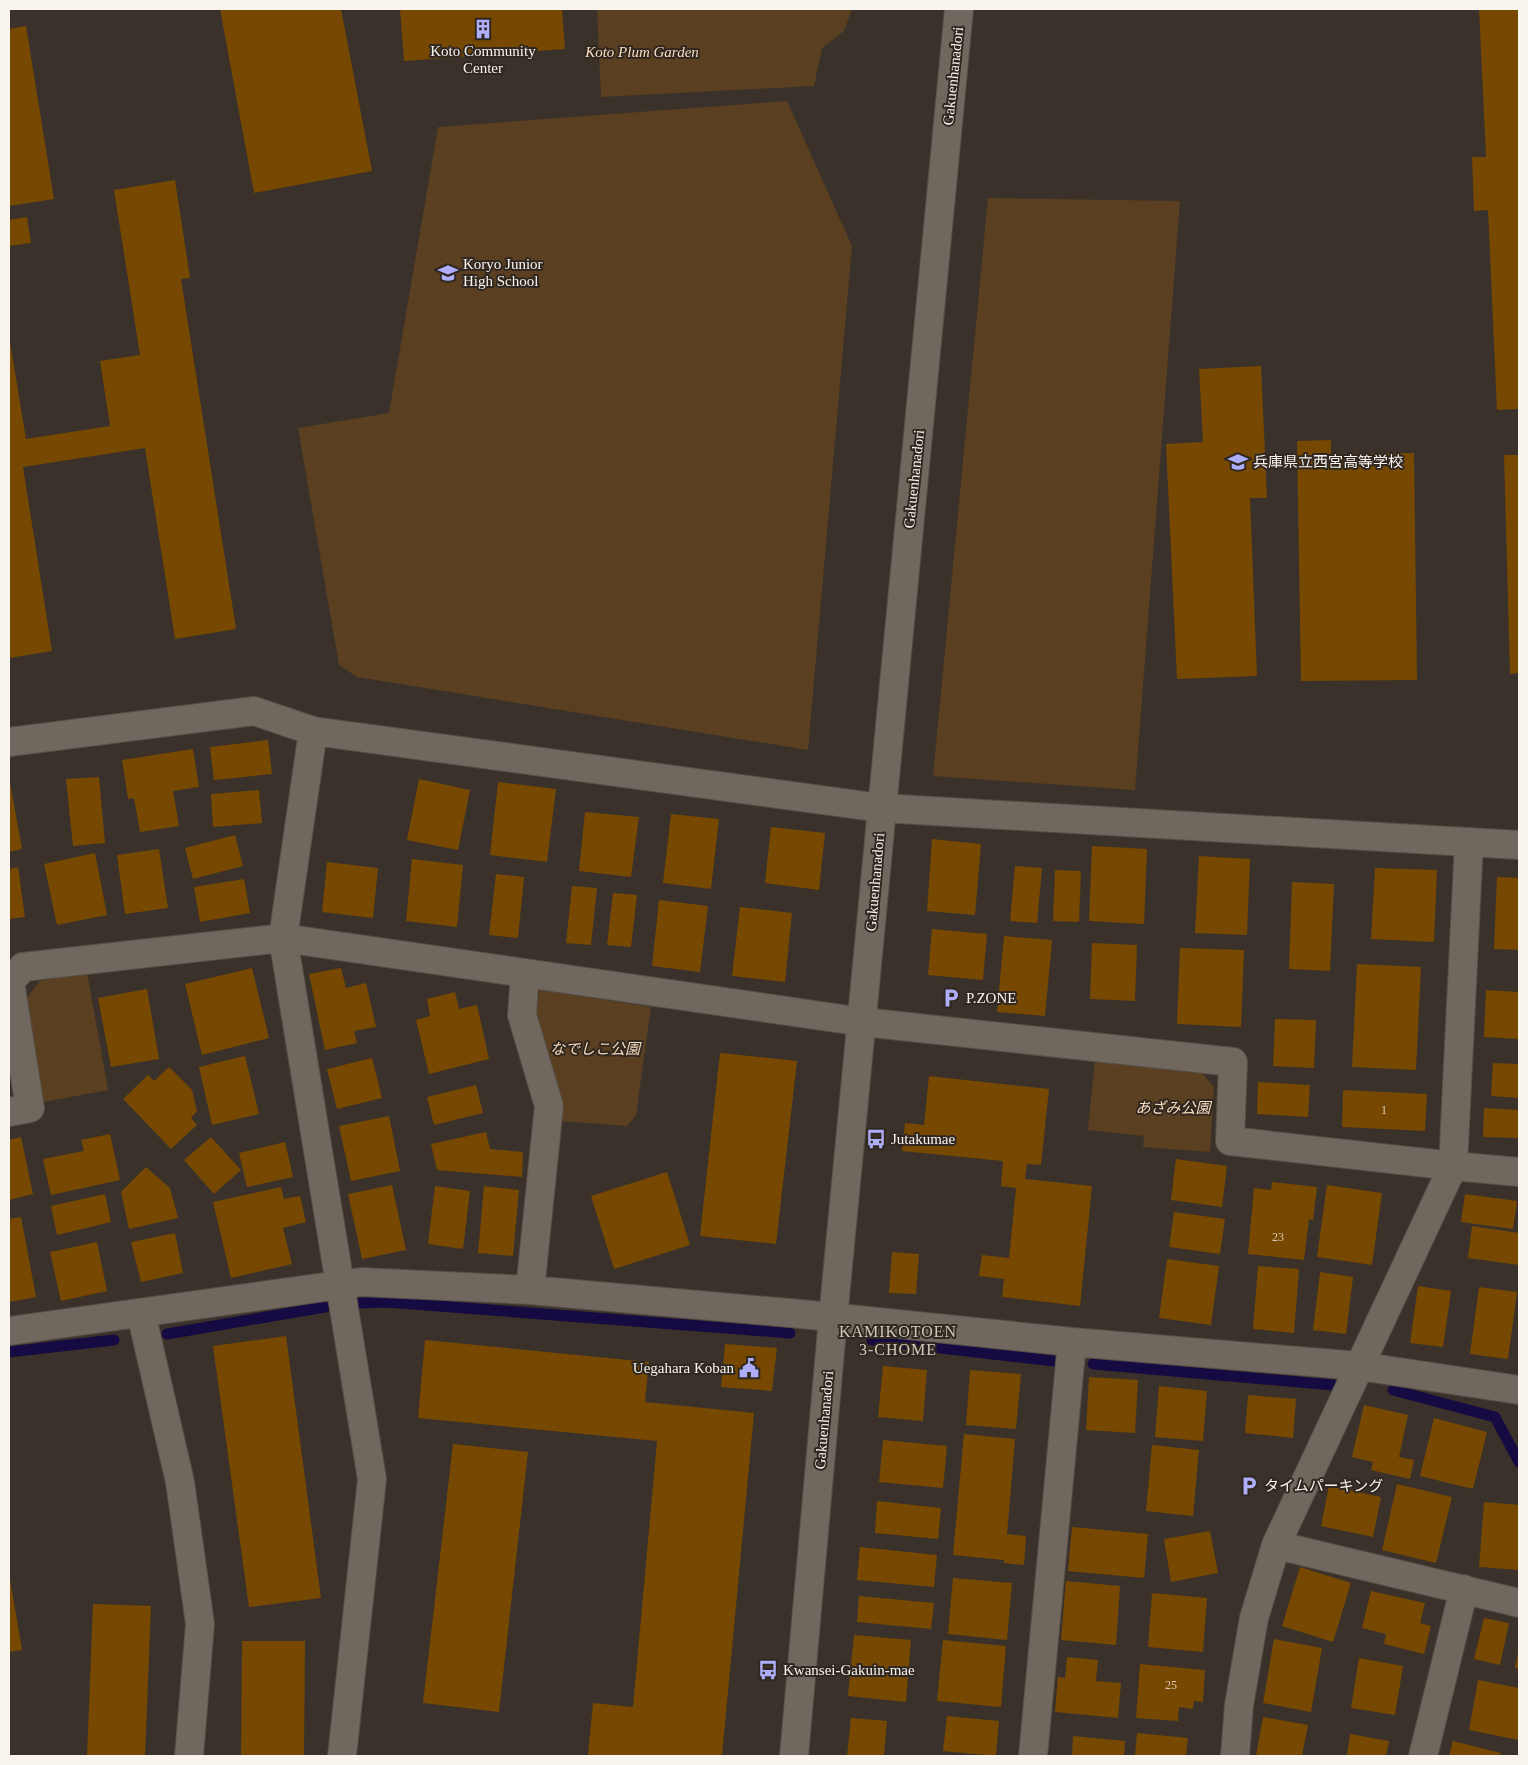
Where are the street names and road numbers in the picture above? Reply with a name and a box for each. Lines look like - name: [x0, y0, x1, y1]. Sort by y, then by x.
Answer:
- street label: Gakuenhanadori: [940, 26, 966, 126]
- street label: Gakuenhanadori: [901, 429, 927, 529]
- street label: Gakuenhanadori: [863, 832, 887, 932]
- street label: Gakuenhanadori: [812, 1370, 836, 1470]

